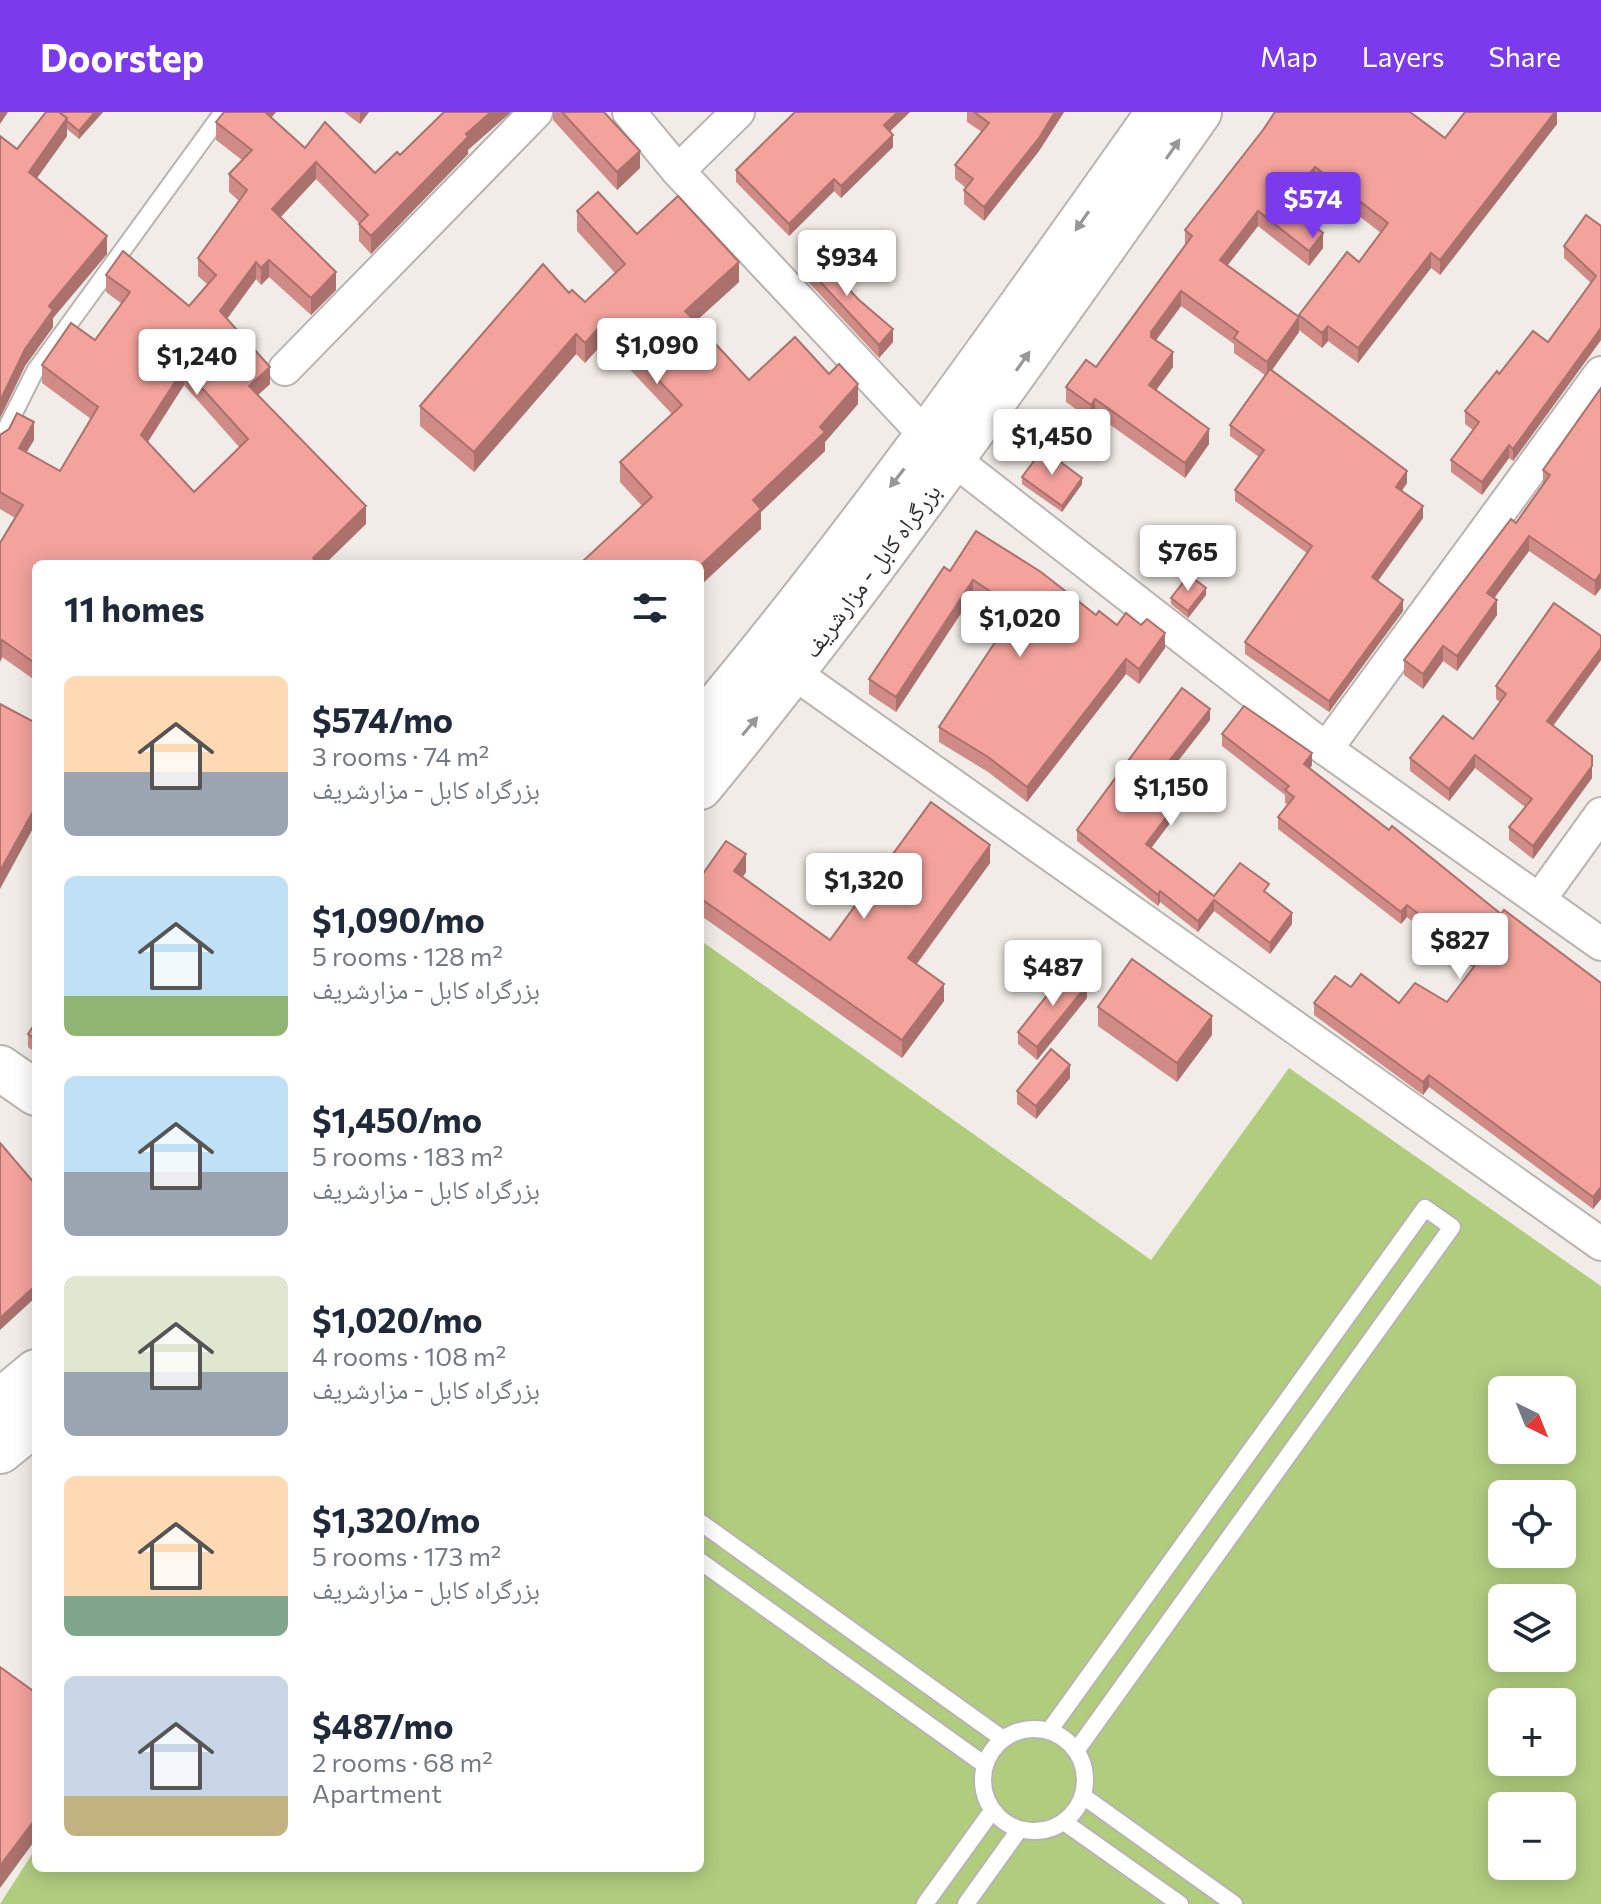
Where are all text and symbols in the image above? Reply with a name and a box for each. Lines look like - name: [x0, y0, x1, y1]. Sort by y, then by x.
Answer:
- text: Doorstep: [40, 33, 204, 80]
- text: Map: [1260, 39, 1318, 73]
- text: Layers: [1362, 39, 1444, 73]
- text: Share: [1488, 39, 1561, 73]
- one-way arrow: [1165, 139, 1180, 160]
- pin: $574: [1266, 172, 1360, 240]
- text: $574: [1284, 182, 1342, 213]
- one-way arrow: [1075, 211, 1090, 232]
- pin: $934: [800, 230, 894, 298]
- text: $934: [816, 240, 878, 271]
- pin: $1,090: [592, 318, 722, 386]
- text: $1,090: [615, 328, 699, 359]
- pin: $1,240: [132, 329, 262, 397]
- text: $1,240: [157, 339, 237, 370]
- one-way arrow: [1014, 351, 1030, 372]
- pin: $1,450: [987, 409, 1117, 477]
- text: $1,450: [1011, 419, 1093, 450]
- one-way arrow: [890, 468, 906, 488]
- street label: بزرگراه کابل - مزارشریف: [796, 477, 947, 663]
- pin: $765: [1141, 525, 1235, 593]
- text: $765: [1158, 535, 1218, 566]
- icon: filters: [628, 586, 672, 630]
- text: 11 homes: [64, 587, 205, 629]
- pin: $1,020: [955, 591, 1085, 659]
- text: $1,020: [979, 601, 1061, 632]
- text: $574/mo: [312, 698, 453, 740]
- icon: home: [128, 708, 224, 804]
- one-way arrow: [741, 717, 758, 737]
- text: 3 rooms · 74 m²: [312, 740, 489, 771]
- pin: $1,150: [1106, 760, 1236, 828]
- text: $1,150: [1133, 770, 1209, 801]
- text: بزرگراه کابل - مزارشریف: [312, 773, 540, 804]
- pin: $1,320: [799, 853, 929, 921]
- text: $1,320: [824, 863, 904, 894]
- text: $1,090/mo: [312, 898, 485, 940]
- icon: home: [128, 908, 224, 1004]
- pin: $827: [1413, 913, 1507, 981]
- text: $827: [1430, 923, 1490, 954]
- text: 5 rooms · 128 m²: [312, 940, 503, 971]
- pin: $487: [1006, 940, 1100, 1008]
- text: $487: [1022, 950, 1084, 981]
- text: بزرگراه کابل - مزارشریف: [312, 973, 540, 1004]
- text: $1,450/mo: [312, 1098, 482, 1140]
- icon: home: [128, 1108, 224, 1204]
- text: 5 rooms · 183 m²: [312, 1140, 503, 1171]
- text: بزرگراه کابل - مزارشریف: [312, 1173, 540, 1204]
- text: $1,020/mo: [312, 1298, 483, 1340]
- icon: home: [128, 1308, 224, 1404]
- text: 4 rooms · 108 m²: [312, 1340, 506, 1371]
- text: بزرگراه کابل - مزارشریف: [312, 1373, 540, 1404]
- north arrow: [1488, 1376, 1576, 1464]
- map controls: [1488, 1376, 1576, 1880]
- button: locate: [1488, 1480, 1576, 1568]
- text: $1,320/mo: [312, 1498, 480, 1540]
- icon: home: [128, 1508, 224, 1604]
- text: 5 rooms · 173 m²: [312, 1540, 501, 1571]
- text: بزرگراه کابل - مزارشریف: [312, 1573, 540, 1604]
- button: layers: [1488, 1584, 1576, 1672]
- button: +: [1488, 1688, 1576, 1776]
- text: $487/mo: [312, 1704, 453, 1746]
- icon: home: [128, 1708, 224, 1804]
- text: 2 rooms · 68 m²: [312, 1746, 493, 1777]
- text: Apartment: [312, 1777, 442, 1808]
- button: −: [1488, 1792, 1576, 1880]

